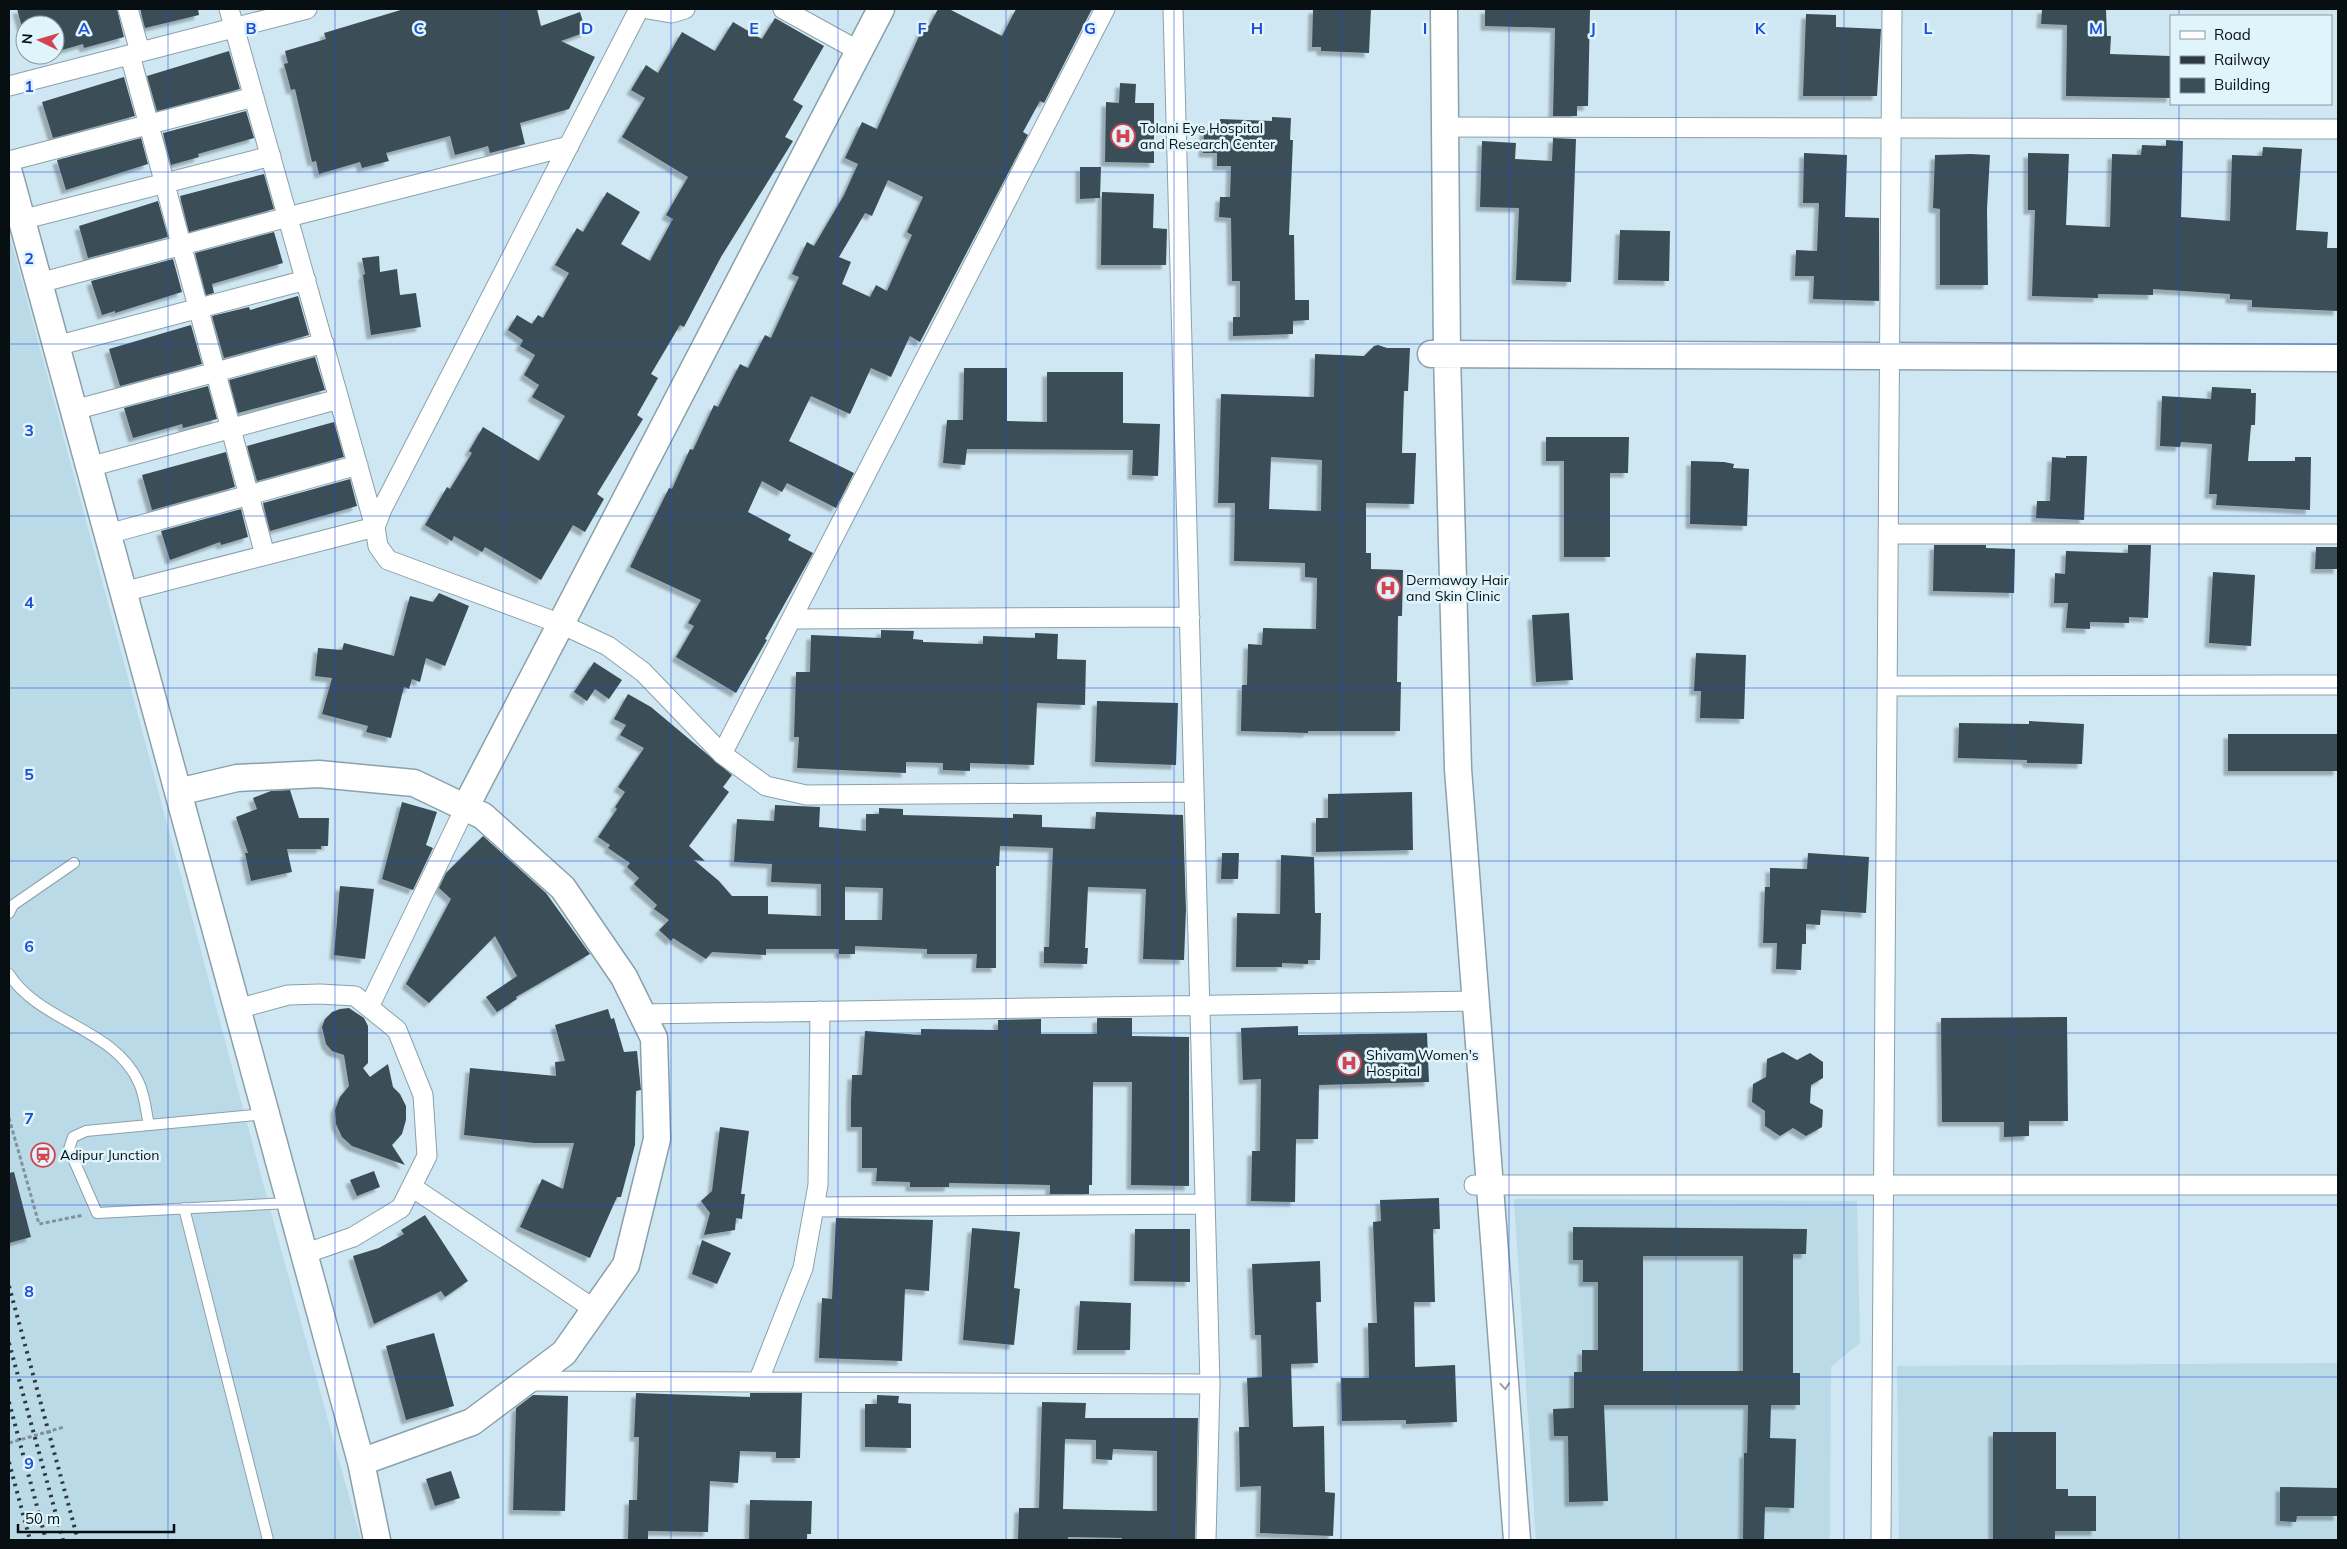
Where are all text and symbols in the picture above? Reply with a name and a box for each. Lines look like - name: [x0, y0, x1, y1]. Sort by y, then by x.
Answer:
- north arrow: [15, 15, 65, 65]
- legend: [2170, 15, 2332, 105]
- text: A: [78, 18, 90, 38]
- text: B: [245, 18, 257, 38]
- text: C: [414, 18, 425, 38]
- text: D: [581, 18, 593, 38]
- text: E: [749, 18, 759, 38]
- text: F: [917, 18, 927, 38]
- text: G: [1084, 18, 1096, 38]
- text: H: [1251, 18, 1263, 38]
- text: I: [1423, 18, 1427, 38]
- text: J: [1590, 18, 1596, 38]
- text: K: [1755, 18, 1767, 38]
- text: L: [1924, 18, 1933, 38]
- text: M: [2089, 18, 2103, 38]
- text: Road: [2214, 25, 2251, 44]
- text: N: [18, 33, 36, 45]
- text: Railway: [2214, 50, 2270, 69]
- text: Building: [2214, 75, 2270, 94]
- text: 1: [24, 76, 34, 96]
- place label: Tolani Eye Hospital and Research Center: [1140, 119, 1276, 153]
- hospital icon: Tolani Eye Hospital and Research Center: [1110, 123, 1136, 149]
- text: 2: [24, 248, 34, 268]
- text: 3: [24, 420, 34, 440]
- place label: Dermaway Hair and Skin Clinic: [1406, 571, 1510, 605]
- hospital icon: Dermaway Hair and Skin Clinic: [1375, 575, 1401, 601]
- text: 4: [24, 592, 34, 612]
- text: 5: [24, 764, 34, 784]
- text: 6: [24, 936, 34, 956]
- place label: Shivam Women's Hospital: [1366, 1046, 1479, 1080]
- hospital icon: Shivam Women's Hospital: [1336, 1050, 1362, 1076]
- text: 7: [24, 1108, 34, 1128]
- station icon: Adipur Junction: [30, 1142, 56, 1168]
- place label: Adipur Junction: [60, 1146, 159, 1164]
- text: 8: [24, 1281, 34, 1301]
- one-way arrow: [1499, 1382, 1510, 1390]
- text: 9: [24, 1453, 34, 1473]
- scale bar: [18, 1502, 174, 1534]
- text: 50 m: [25, 1509, 60, 1528]

